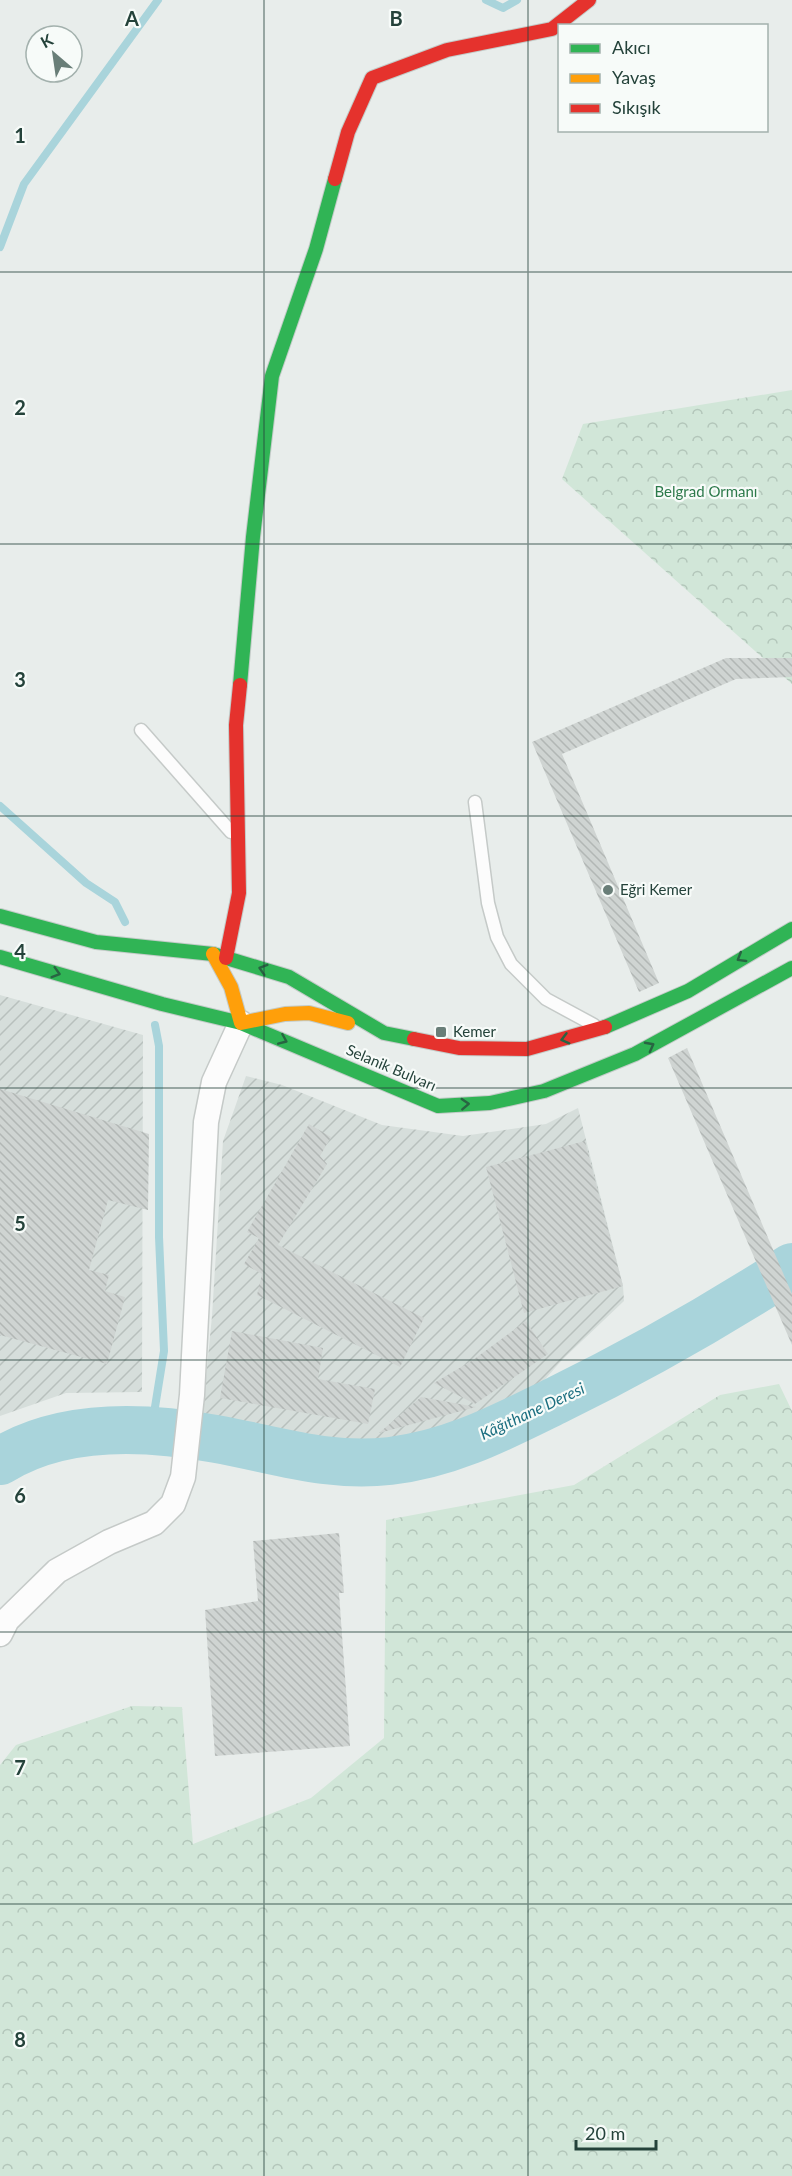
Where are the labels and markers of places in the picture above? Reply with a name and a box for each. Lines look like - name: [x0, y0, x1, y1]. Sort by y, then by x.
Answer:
- place label: Eğri Kemer: [620, 880, 693, 898]
- marker: Eğri Kemer: [601, 883, 615, 897]
- place label: Kemer: [453, 1022, 497, 1040]
- marker: Kemer: [434, 1025, 448, 1039]

